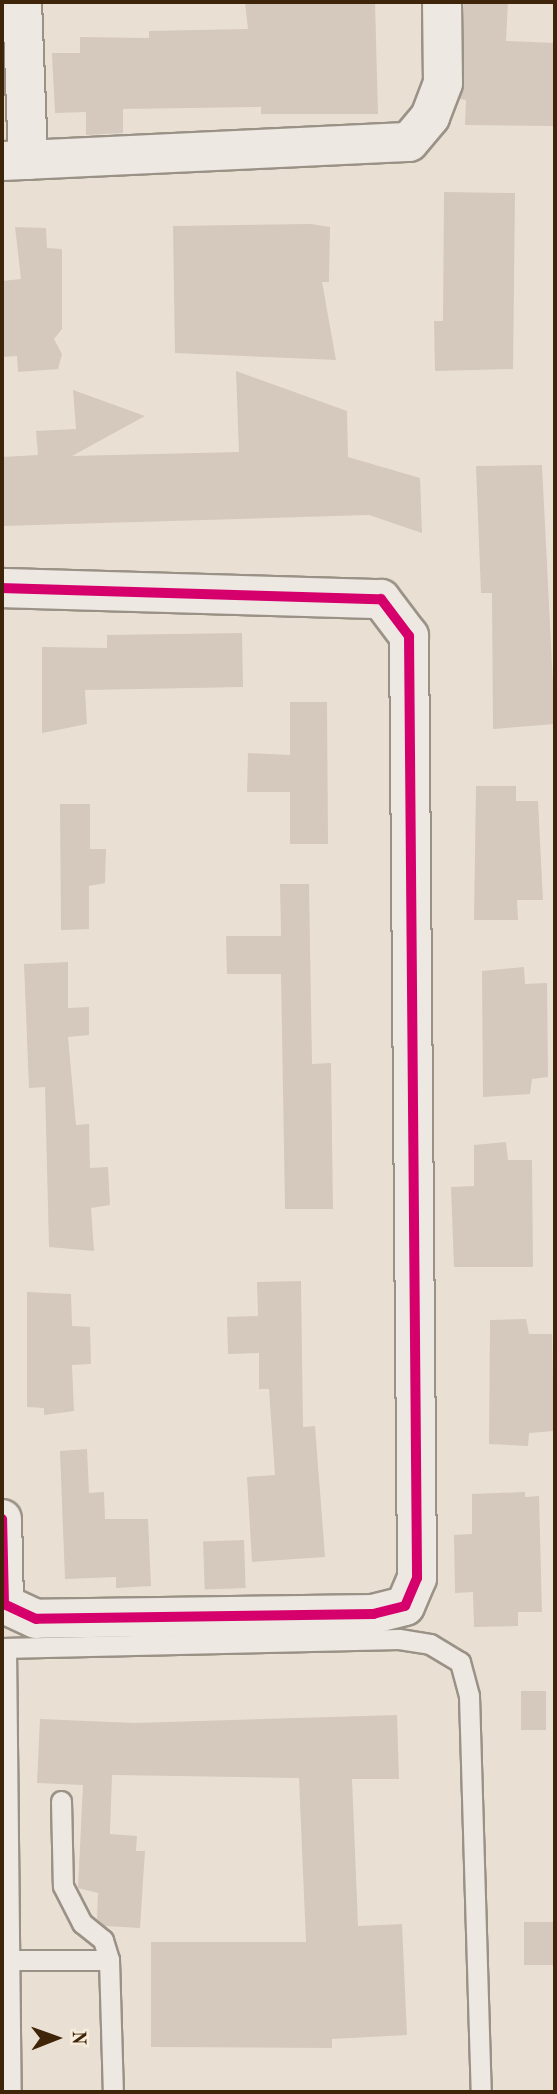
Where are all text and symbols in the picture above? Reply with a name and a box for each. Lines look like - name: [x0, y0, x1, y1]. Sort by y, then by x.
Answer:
- north arrow: [21, 2003, 91, 2073]
- text: N: [68, 2030, 87, 2045]

